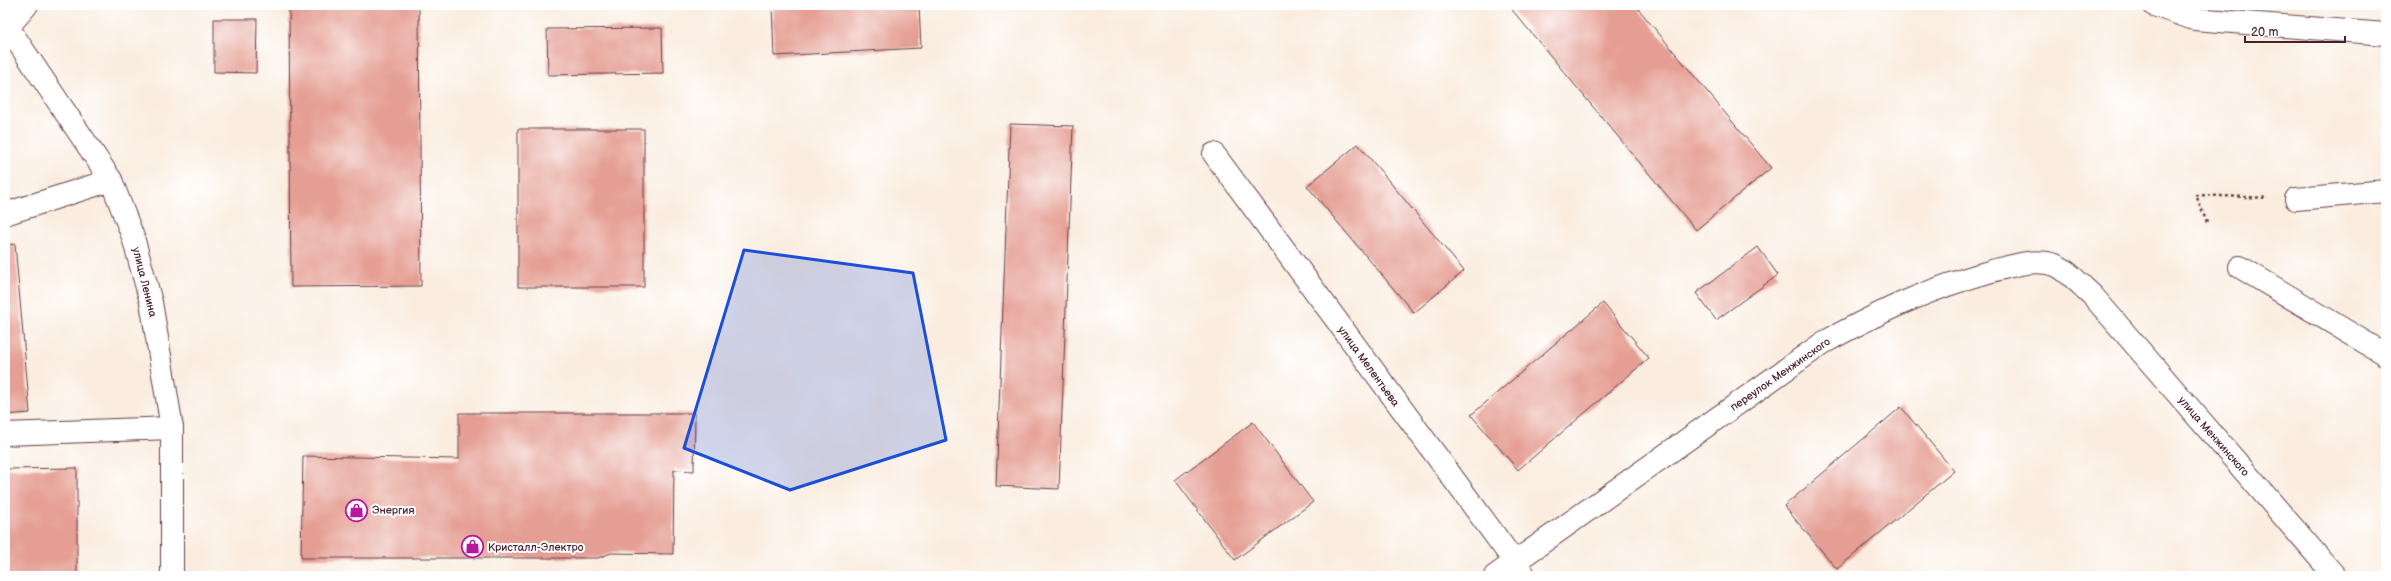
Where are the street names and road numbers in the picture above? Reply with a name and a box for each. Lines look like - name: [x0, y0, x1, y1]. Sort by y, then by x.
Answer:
- street label: улица Ленина: [130, 246, 160, 319]
- street label: улица Мелентьева: [1335, 324, 1402, 409]
- street label: переулок Менжинского: [1728, 335, 1833, 414]
- street label: улица Менжинского: [2175, 394, 2252, 479]

